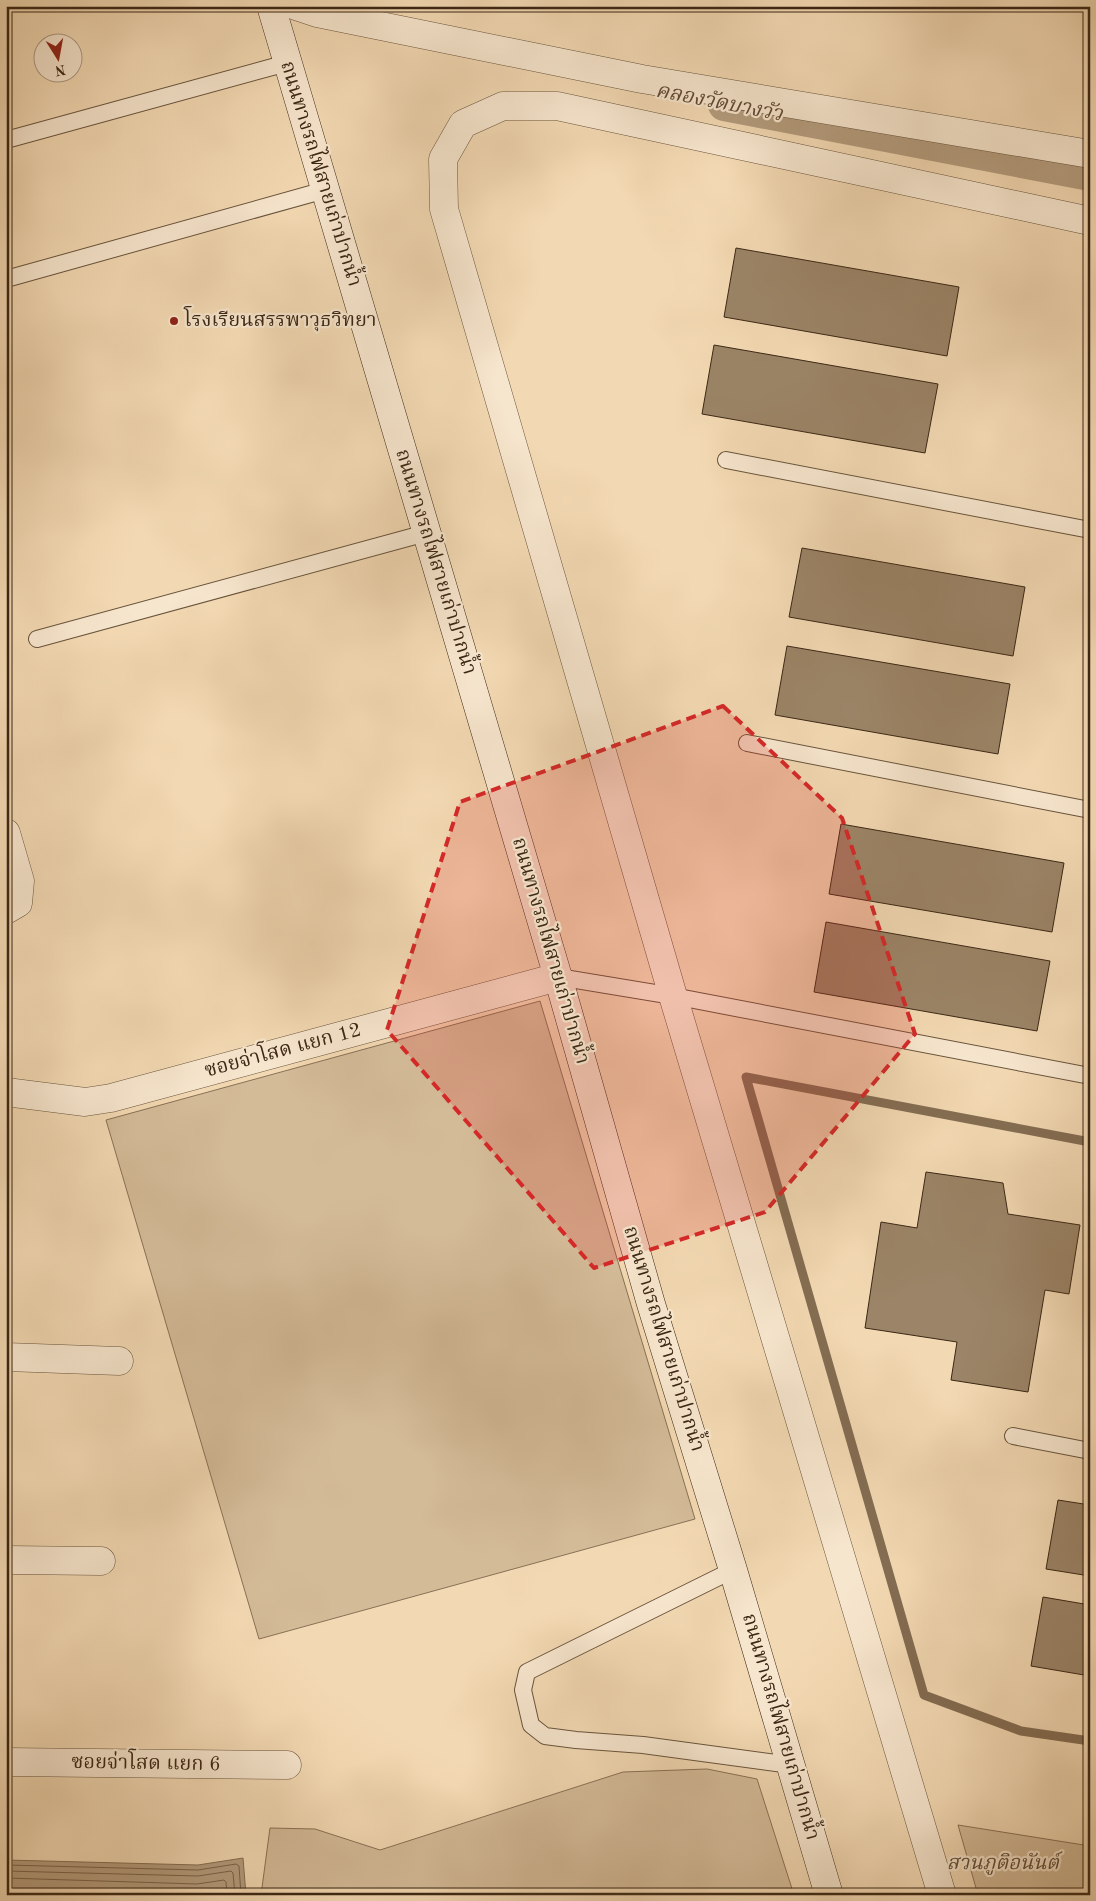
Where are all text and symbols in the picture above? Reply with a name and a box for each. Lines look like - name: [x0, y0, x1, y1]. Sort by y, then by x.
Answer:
- north arrow: [32, 32, 82, 82]
- street label: ถนนทางรถไฟสายเก่าปากน้ำ: [276, 57, 371, 289]
- text: N: [53, 62, 67, 78]
- water label: คลองวัดบางวัว: [654, 78, 786, 126]
- place label: โรงเรียนสรรพาวุธวิทยา: [183, 305, 377, 332]
- marker: โรงเรียนสรรพาวุธวิทยา: [168, 315, 180, 327]
- street label: ถนนทางรถไฟสายเก่าปากน้ำ: [391, 445, 486, 677]
- street label: ถนนทางรถไฟสายเก่าปากน้ำ: [508, 833, 599, 1067]
- street label: ซอยจ่าโสด แยก 12: [201, 1015, 363, 1082]
- street label: ถนนทางรถไฟสายเก่าปากน้ำ: [619, 1222, 714, 1454]
- street label: ถนนทางรถไฟสายเก่าปากน้ำ: [738, 1609, 829, 1843]
- street label: ซอยจ่าโสด แยก 6: [71, 1747, 221, 1775]
- park label: สวนภูติอนันต์: [947, 1851, 1063, 1875]

